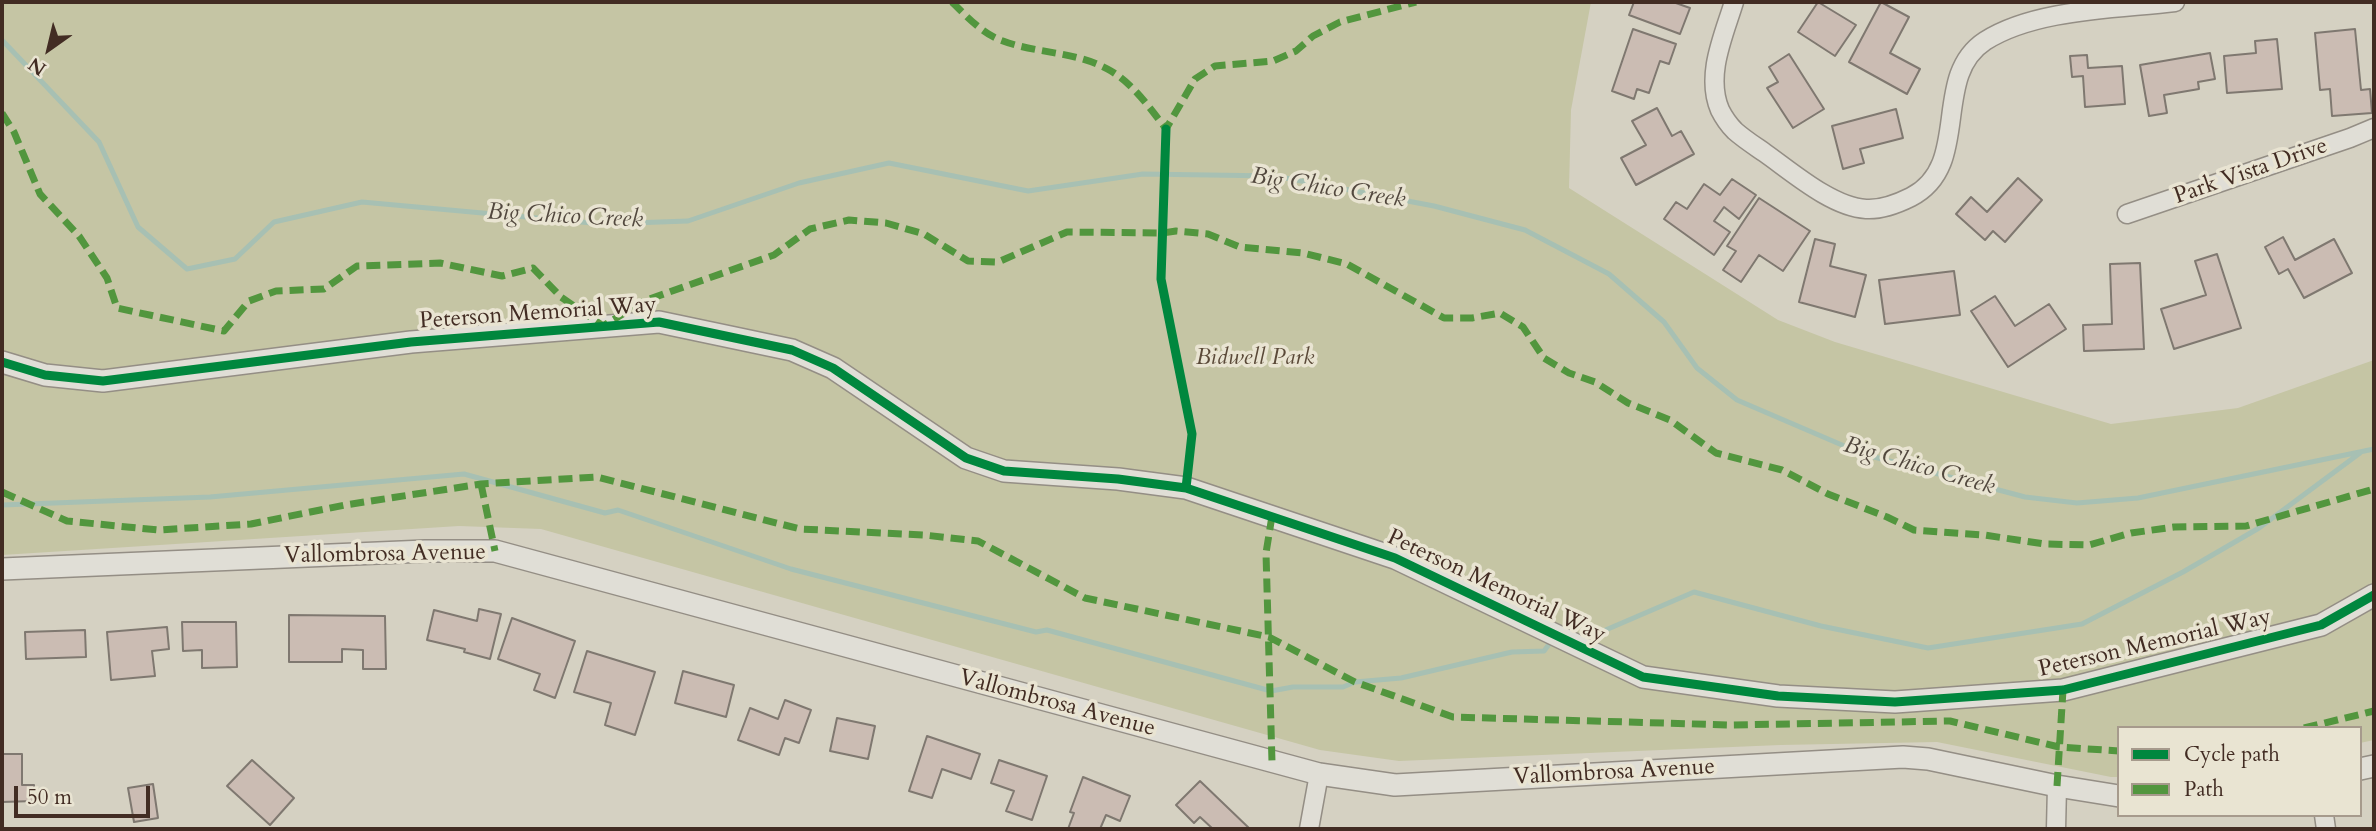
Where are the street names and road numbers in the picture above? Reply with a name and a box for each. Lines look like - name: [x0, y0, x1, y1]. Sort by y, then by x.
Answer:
- street label: Park Vista Drive: [2171, 133, 2331, 211]
- street label: Peterson Memorial Way: [418, 292, 658, 336]
- street label: Peterson Memorial Way: [1382, 524, 1610, 650]
- street label: Vallombrosa Avenue: [284, 539, 486, 571]
- street label: Peterson Memorial Way: [2036, 604, 2274, 684]
- street label: Vallombrosa Avenue: [956, 665, 1158, 743]
- street label: Vallombrosa Avenue: [1512, 754, 1716, 792]

